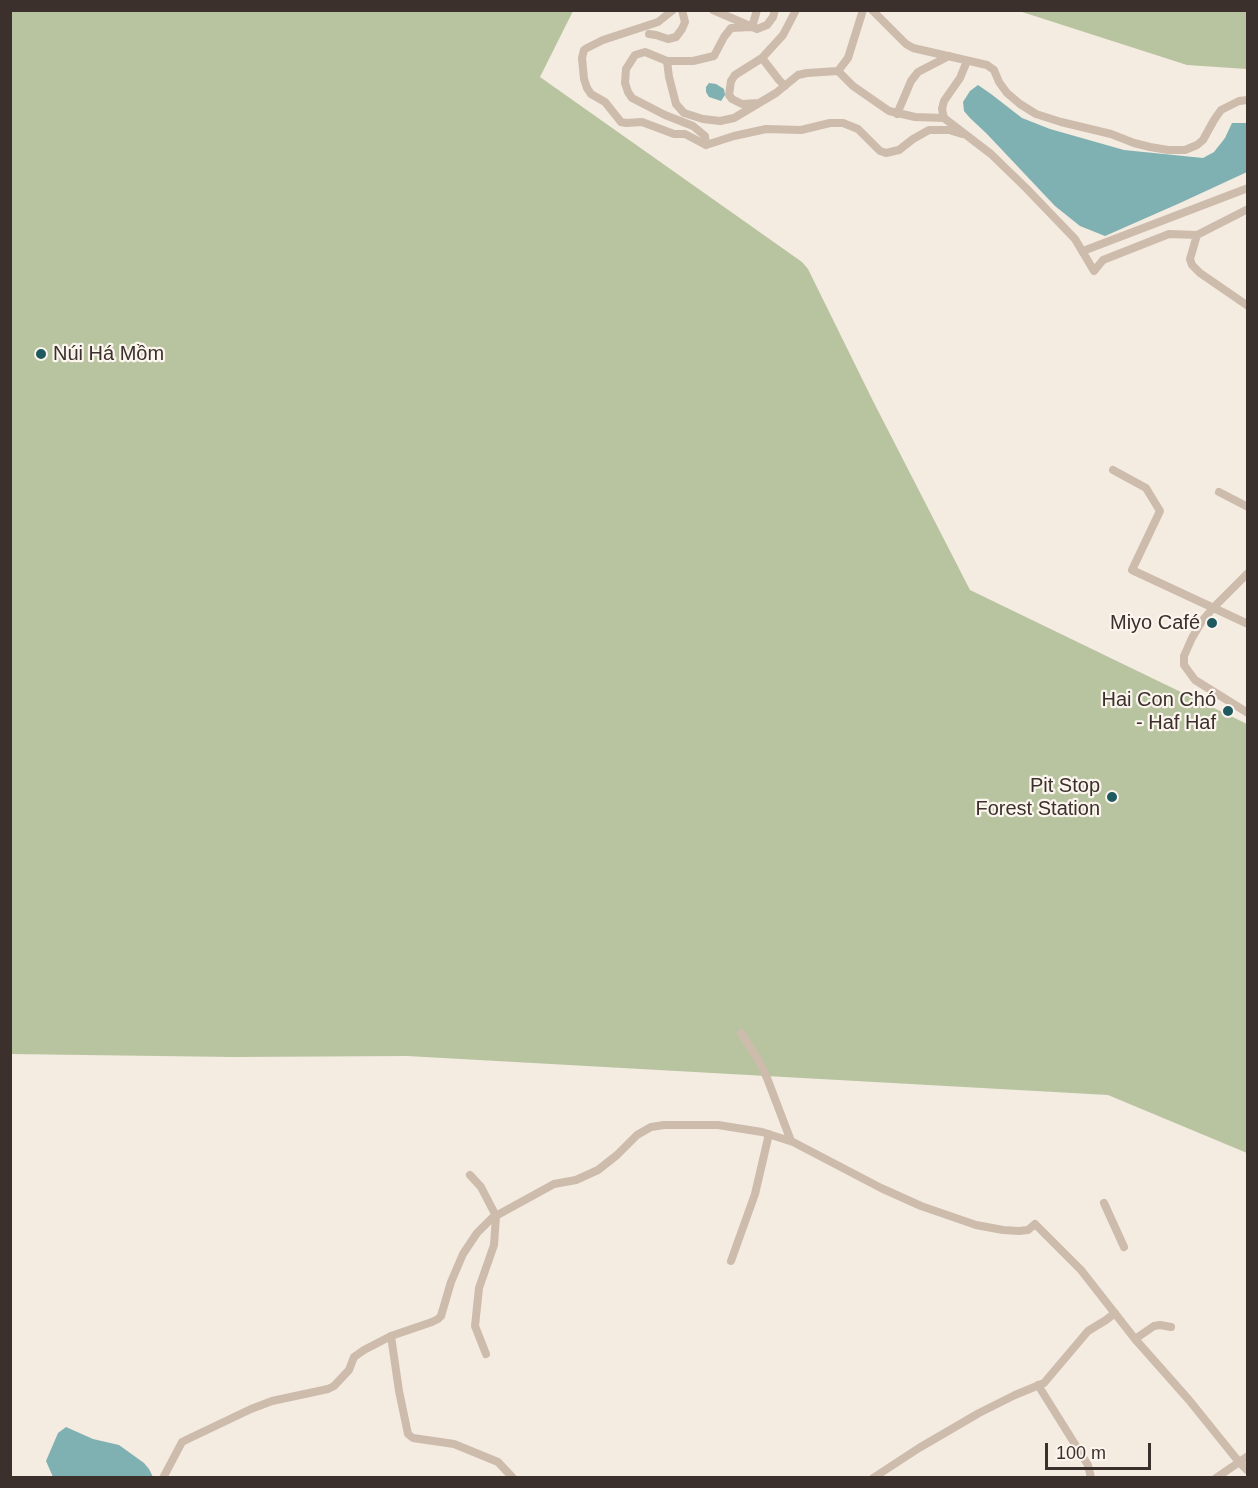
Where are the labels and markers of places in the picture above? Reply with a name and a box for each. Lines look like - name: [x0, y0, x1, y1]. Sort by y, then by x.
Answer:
- place label: Núi Há Mồm: [53, 342, 164, 366]
- marker: Núi Há Mồm: [34, 347, 48, 361]
- place label: Miyo Café: [1110, 611, 1200, 635]
- marker: Miyo Café: [1205, 616, 1219, 630]
- place label: Hai Con Chó - Haf Haf: [1101, 688, 1216, 735]
- marker: Hai Con Chó - Haf Haf: [1221, 704, 1235, 718]
- place label: Pit Stop Forest Station: [975, 774, 1100, 821]
- marker: Pit Stop Forest Station: [1105, 790, 1119, 804]

